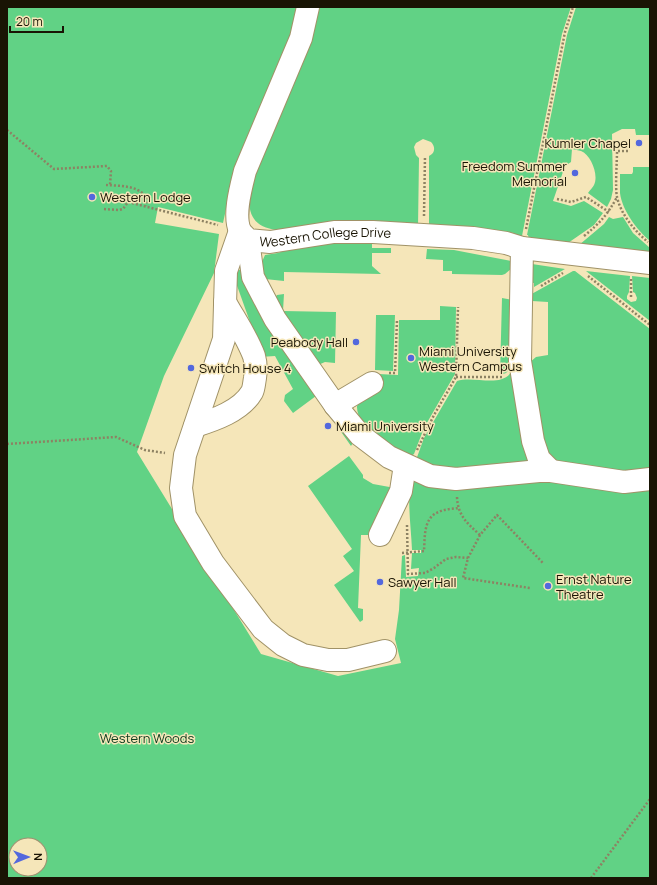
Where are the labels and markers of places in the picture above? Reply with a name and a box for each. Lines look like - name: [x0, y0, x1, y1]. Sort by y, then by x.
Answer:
- place label: Kumler Chapel: [544, 134, 631, 152]
- marker: Kumler Chapel: [634, 138, 644, 148]
- place label: Freedom Summer Memorial: [462, 157, 567, 190]
- marker: Freedom Summer Memorial: [570, 168, 580, 178]
- place label: Western Lodge: [100, 188, 191, 206]
- marker: Western Lodge: [87, 192, 97, 202]
- place label: Peabody Hall: [271, 333, 348, 351]
- marker: Peabody Hall: [351, 337, 361, 347]
- place label: Miami University Western Campus: [419, 342, 522, 375]
- marker: Miami University Western Campus: [406, 353, 416, 363]
- place label: Switch House 4: [199, 359, 292, 377]
- marker: Switch House 4: [186, 363, 196, 373]
- place label: Miami University: [336, 417, 434, 435]
- marker: Miami University: [323, 421, 333, 431]
- place label: Ernst Nature Theatre: [556, 570, 632, 603]
- place label: Sawyer Hall: [388, 573, 457, 591]
- marker: Sawyer Hall: [375, 577, 385, 587]
- marker: Ernst Nature Theatre: [543, 581, 553, 591]

